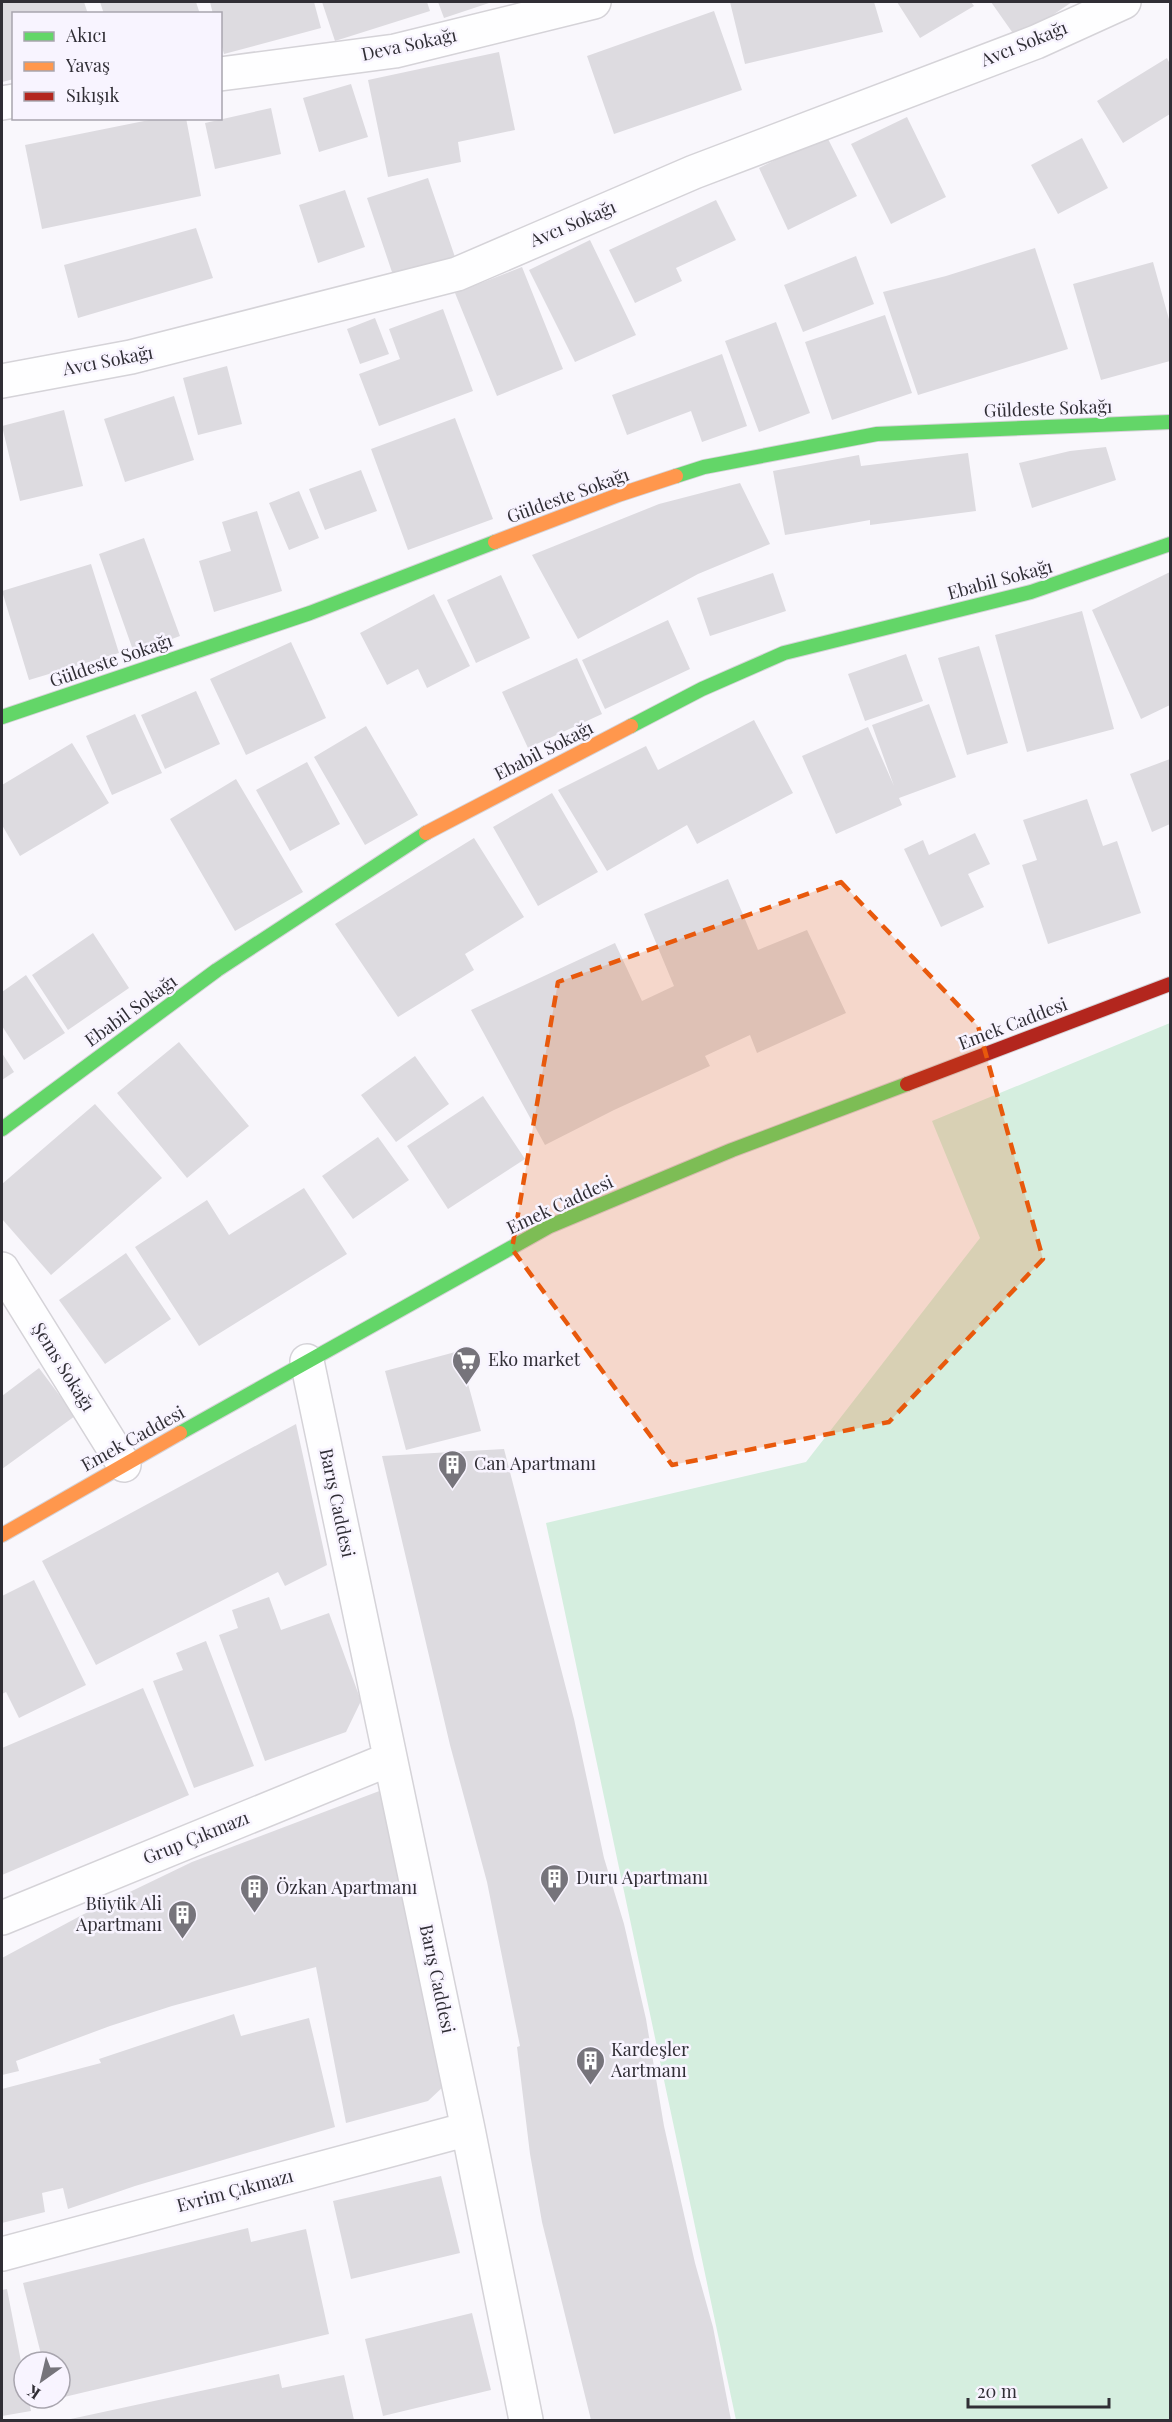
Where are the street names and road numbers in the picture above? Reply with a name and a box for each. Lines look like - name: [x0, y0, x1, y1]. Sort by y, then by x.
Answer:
- street label: Avcı Sokağı: [976, 15, 1070, 72]
- street label: Deva Sokağı: [359, 22, 459, 66]
- street label: Avcı Sokağı: [525, 194, 619, 252]
- street label: Avcı Sokağı: [60, 340, 155, 381]
- street label: Güldeste Sokağı: [983, 394, 1113, 422]
- street label: Güldeste Sokağı: [503, 462, 632, 528]
- street label: Ebabil Sokağı: [944, 553, 1055, 605]
- street label: Güldeste Sokağı: [46, 628, 175, 692]
- street label: Ebabil Sokağı: [490, 715, 597, 785]
- street label: Ebabil Sokağı: [80, 969, 181, 1052]
- street label: Emek Caddesi: [955, 991, 1071, 1055]
- street label: Emek Caddesi: [502, 1169, 617, 1239]
- street label: Şems Sokağı: [27, 1318, 101, 1415]
- street label: Emek Caddesi: [76, 1400, 189, 1476]
- street label: Barış Caddesi: [315, 1446, 361, 1559]
- street label: Grup Çıkmazı: [139, 1805, 252, 1869]
- street label: Barış Caddesi: [415, 1922, 461, 2035]
- street label: Evrim Çıkmazı: [174, 2163, 296, 2217]

